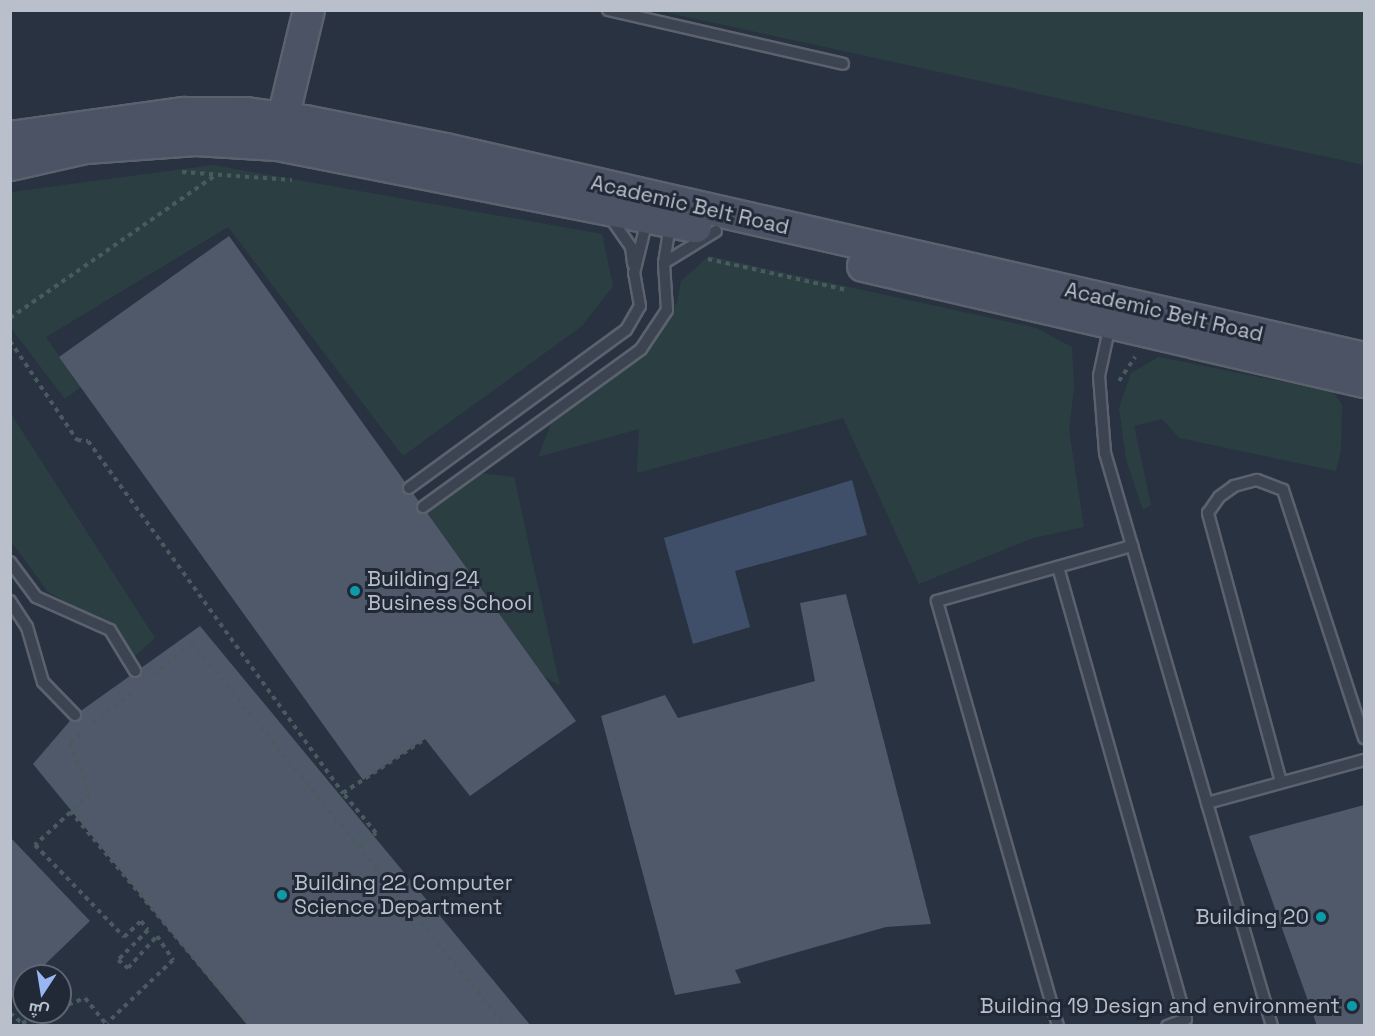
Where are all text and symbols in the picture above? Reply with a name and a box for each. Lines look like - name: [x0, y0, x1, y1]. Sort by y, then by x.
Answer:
- street label: Academic Belt Road: [588, 170, 792, 240]
- street label: Academic Belt Road: [1062, 277, 1266, 347]
- place label: Building 24 Business School: [367, 566, 532, 616]
- marker: Building 24 Business School: [348, 584, 362, 598]
- place label: Building 22 Computer Science Department: [294, 870, 513, 920]
- marker: Building 22 Computer Science Department: [275, 888, 289, 902]
- place label: Building 20: [1195, 904, 1309, 930]
- marker: Building 20: [1314, 910, 1328, 924]
- north arrow: [12, 964, 72, 1024]
- place label: Building 19 Design and environment: [980, 993, 1340, 1019]
- text: ش: [26, 998, 51, 1023]
- marker: Building 19 Design and environment: [1345, 999, 1359, 1013]

